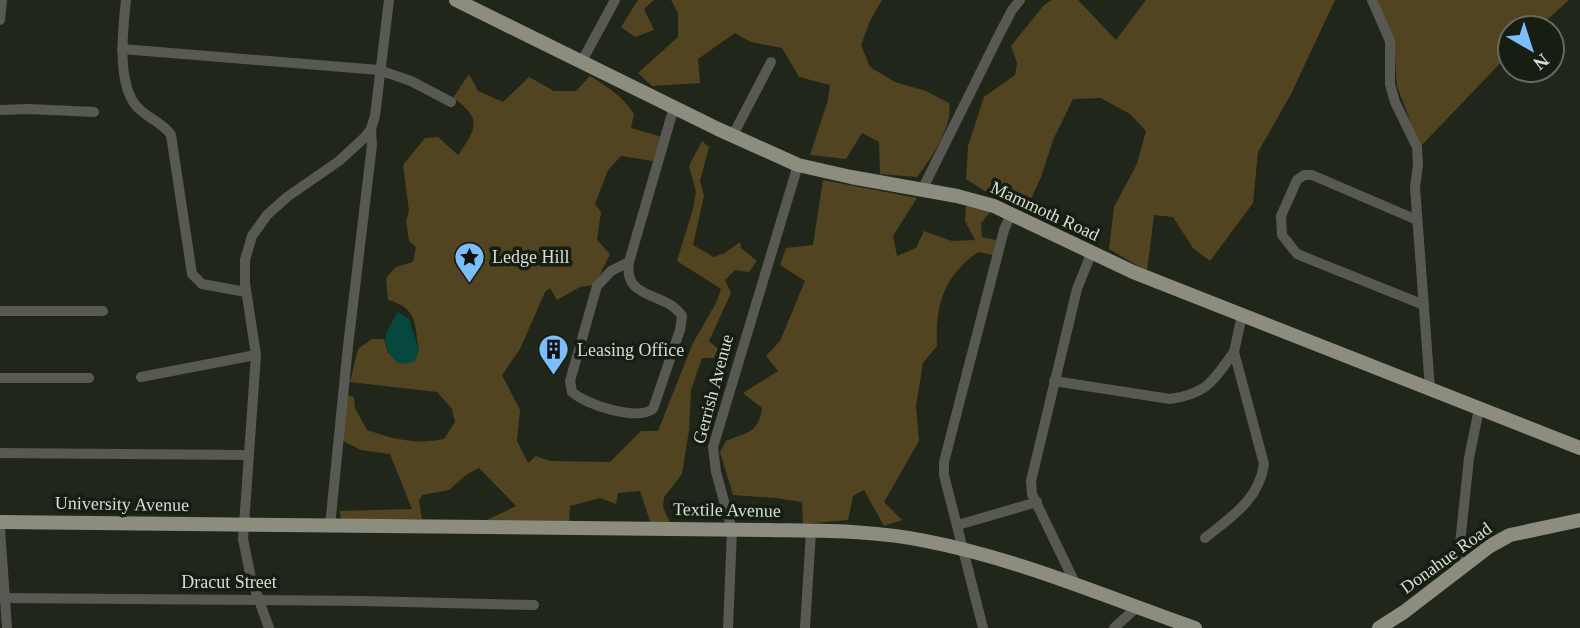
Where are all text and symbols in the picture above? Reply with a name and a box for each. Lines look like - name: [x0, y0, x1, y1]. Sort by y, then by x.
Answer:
- north arrow: [1496, 14, 1566, 84]
- text: N: [1529, 49, 1553, 74]
- street label: Mammoth Road: [988, 177, 1102, 245]
- place icon: Ledge Hill: [452, 240, 486, 284]
- place label: Ledge Hill: [492, 247, 569, 267]
- street label: Gerrish Avenue: [689, 332, 737, 446]
- building icon: Leasing Office: [537, 333, 571, 377]
- place label: Leasing Office: [577, 340, 684, 360]
- street label: University Avenue: [55, 493, 189, 515]
- street label: Textile Avenue: [673, 499, 781, 521]
- street label: Donahue Road: [1397, 518, 1495, 598]
- street label: Dracut Street: [181, 572, 277, 592]

